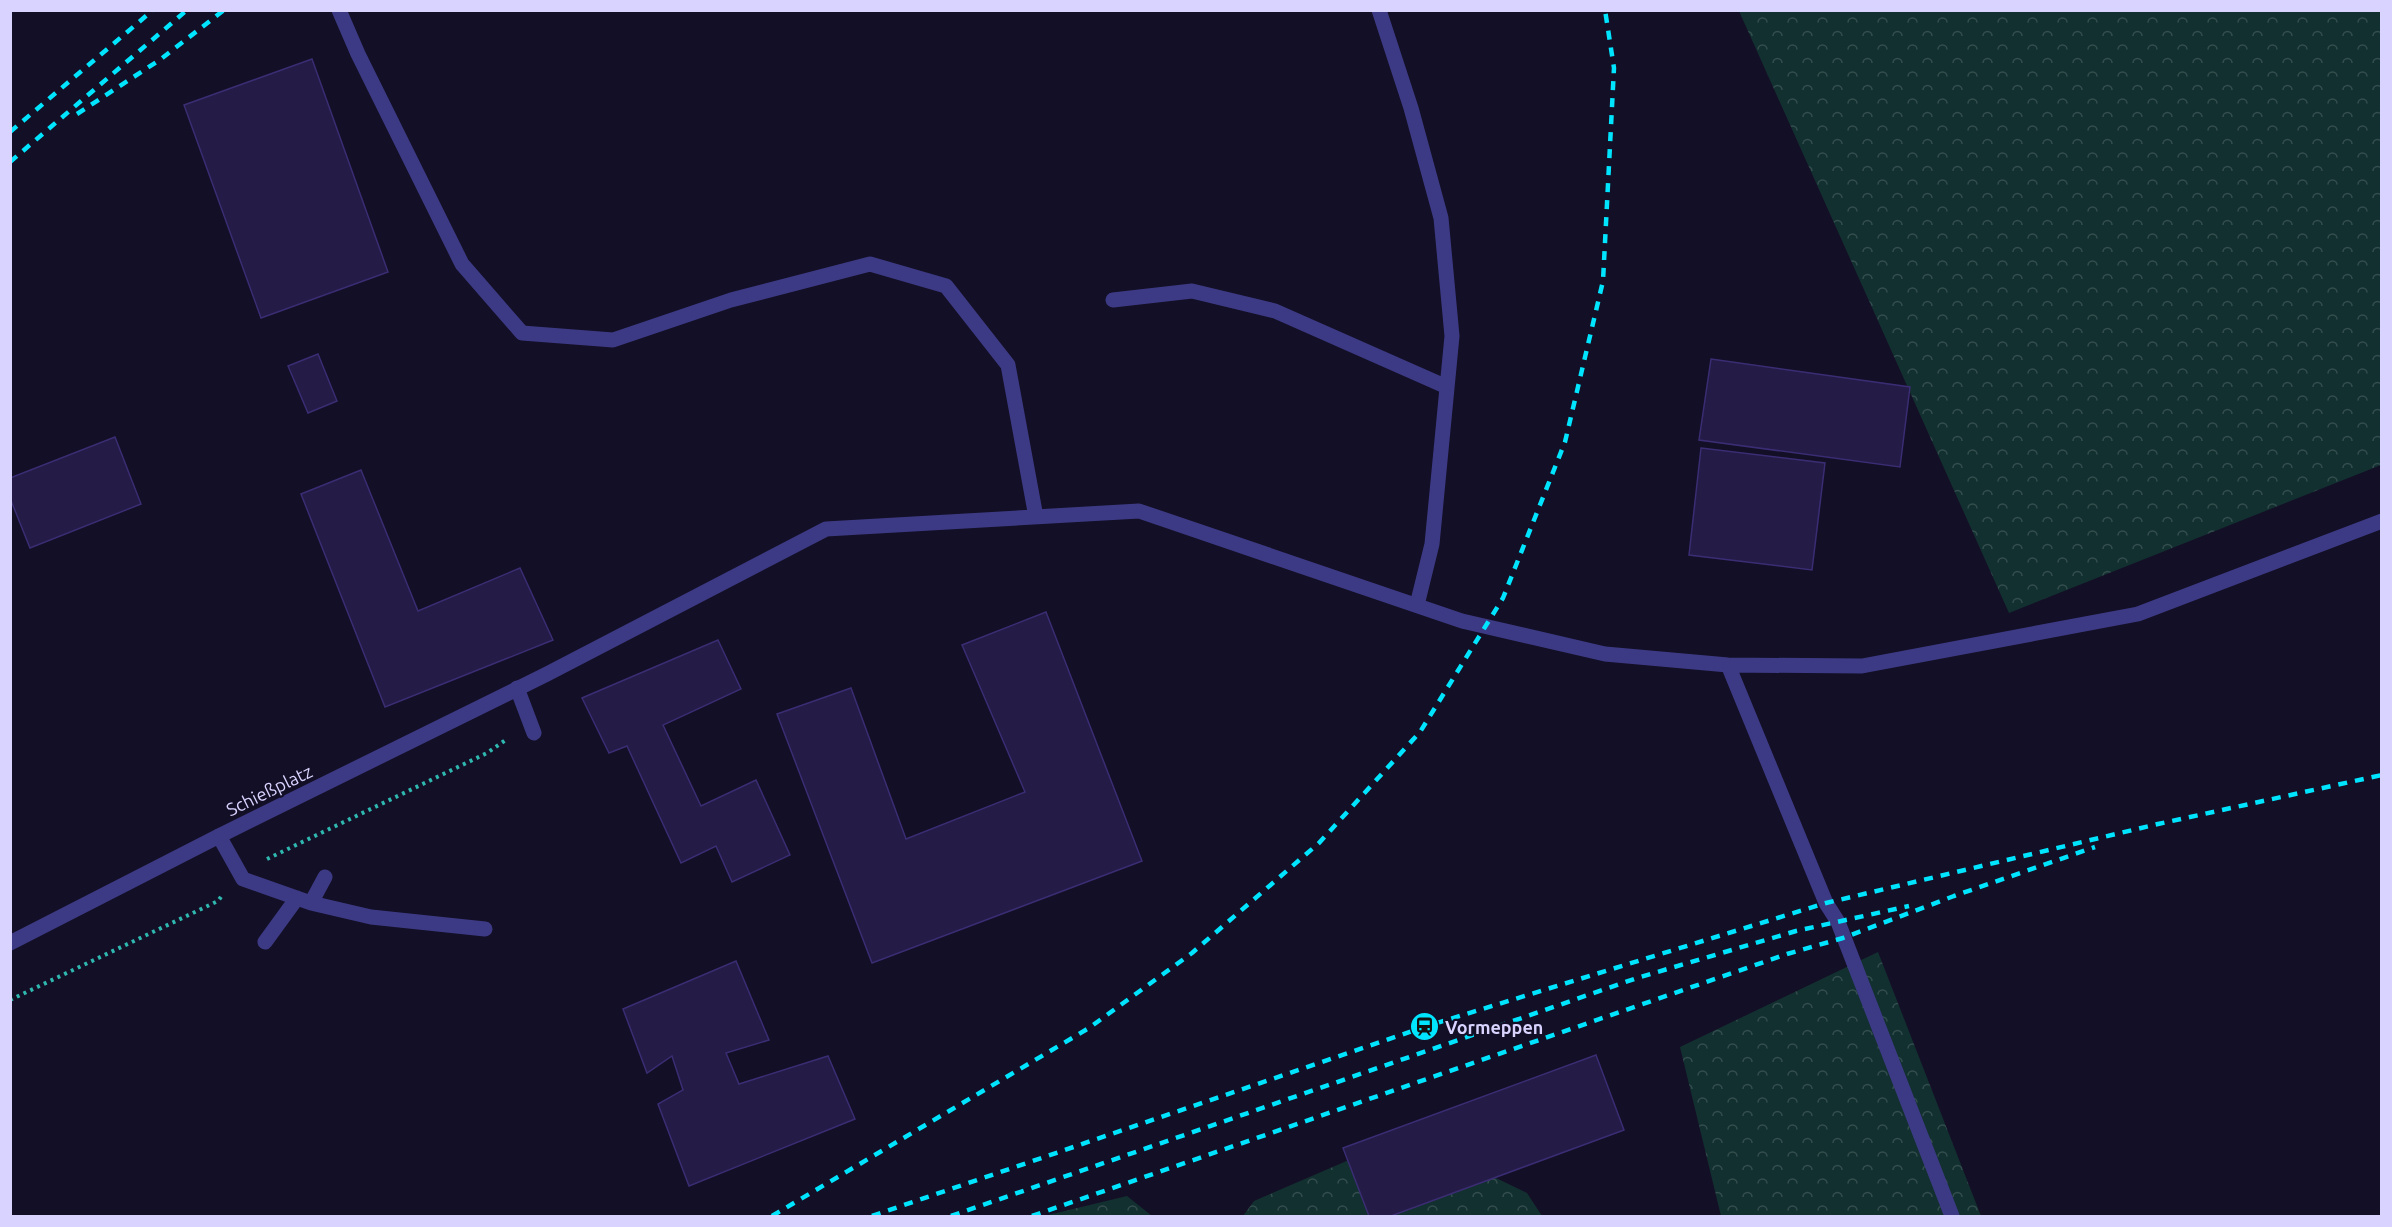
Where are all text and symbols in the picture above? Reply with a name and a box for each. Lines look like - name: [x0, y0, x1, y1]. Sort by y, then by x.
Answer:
- street label: Schießplatz: [223, 761, 315, 819]
- station icon: Vormeppen: [1408, 1011, 1440, 1043]
- place label: Vormeppen: [1445, 1017, 1543, 1037]

